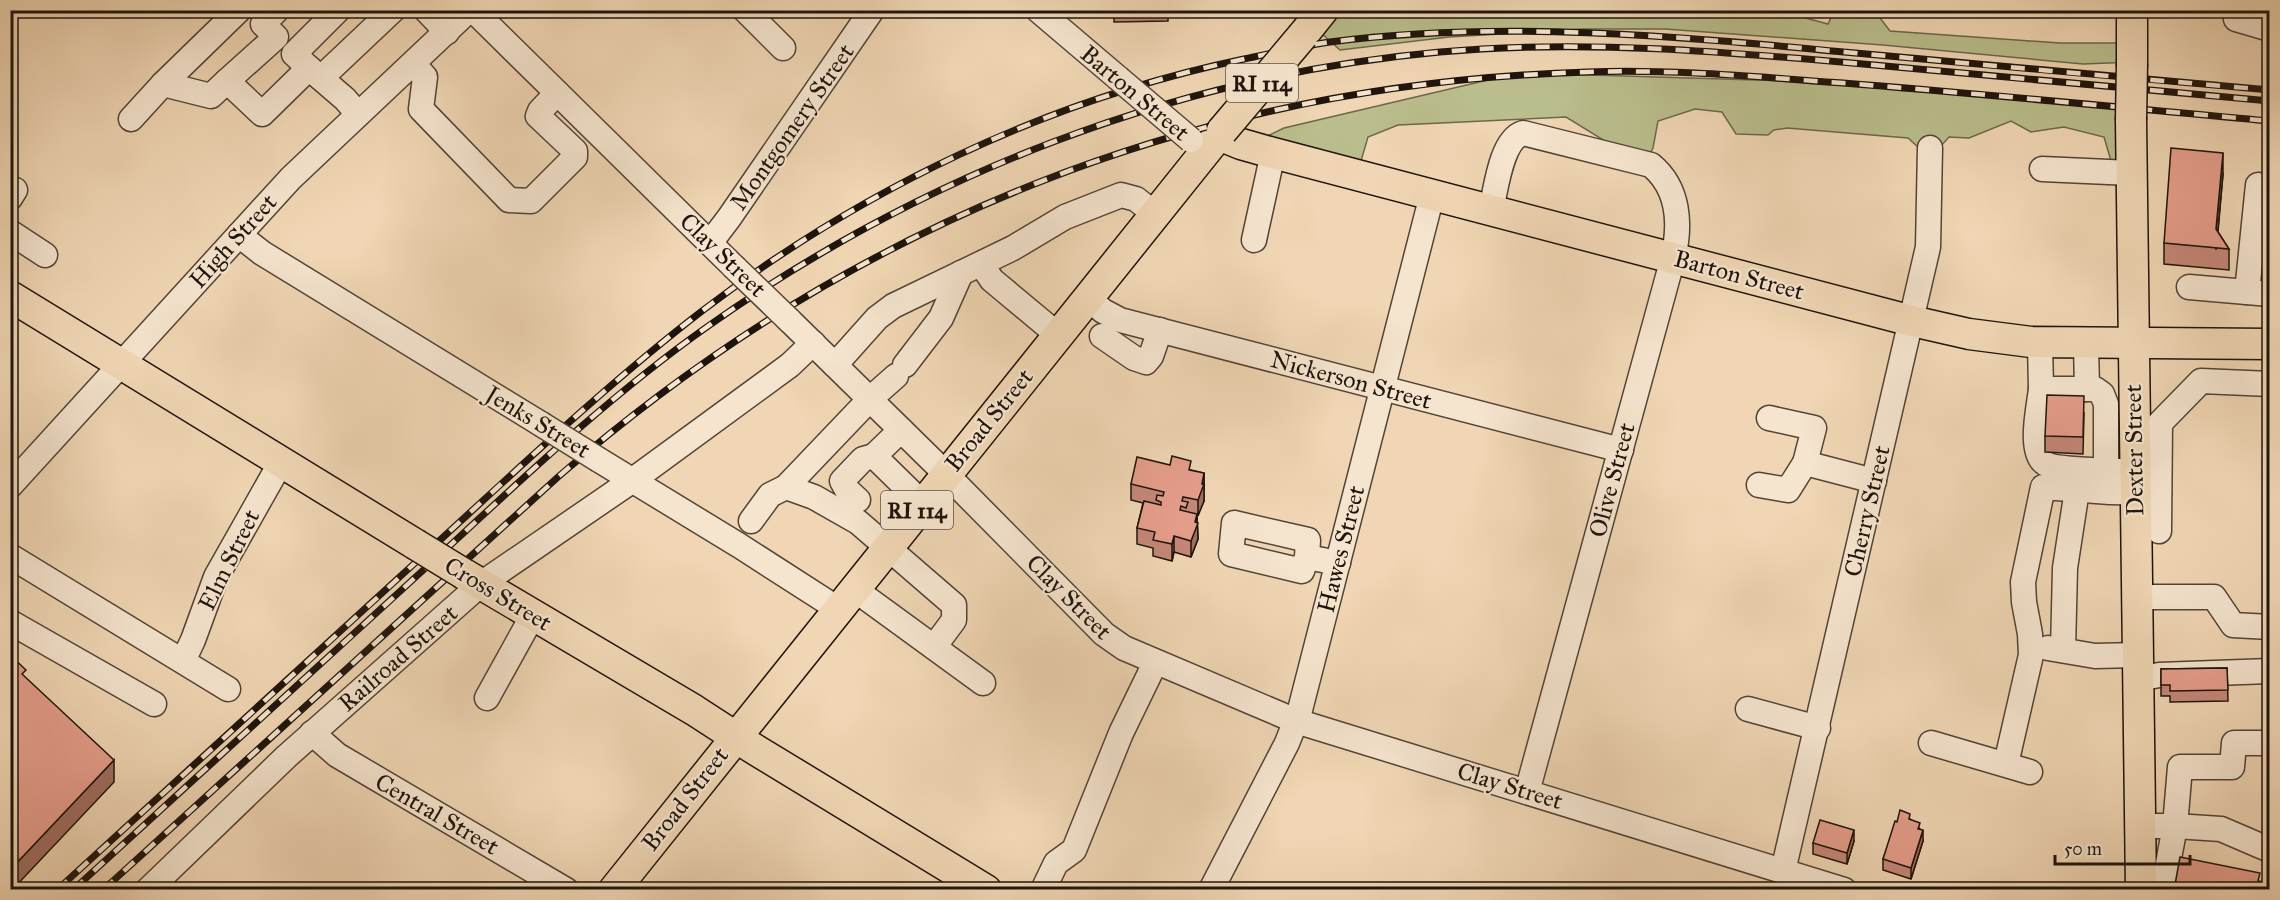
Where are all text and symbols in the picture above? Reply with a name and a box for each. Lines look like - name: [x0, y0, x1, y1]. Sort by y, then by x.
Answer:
- street label: Montgomery Street: [723, 37, 861, 216]
- street label: Barton Street: [1074, 39, 1196, 148]
- road number: RI 114: [1226, 64, 1298, 102]
- street label: High Street: [183, 187, 284, 294]
- street label: Clay Street: [673, 206, 773, 304]
- street label: Barton Street: [1671, 243, 1808, 307]
- street label: Nickerson Street: [1267, 344, 1435, 416]
- street label: Broad Street: [938, 362, 1040, 478]
- street label: Jenks Street: [478, 377, 596, 465]
- street label: Dexter Street: [2118, 383, 2150, 516]
- street label: Olive Street: [1582, 419, 1642, 540]
- street label: Cherry Street: [1837, 442, 1897, 579]
- street label: Hawes Street: [1311, 482, 1371, 616]
- road number: RI 114: [881, 491, 953, 529]
- street label: Elm Street: [192, 504, 267, 615]
- street label: Clay Street: [1020, 548, 1118, 646]
- street label: Cross Street: [439, 550, 558, 638]
- street label: Railroad Street: [332, 598, 464, 718]
- street label: Broad Street: [635, 741, 735, 857]
- street label: Clay Street: [1454, 756, 1567, 816]
- street label: Central Street: [370, 766, 505, 862]
- scale bar: [2055, 828, 2190, 866]
- text: 50 m: [2064, 838, 2102, 860]

